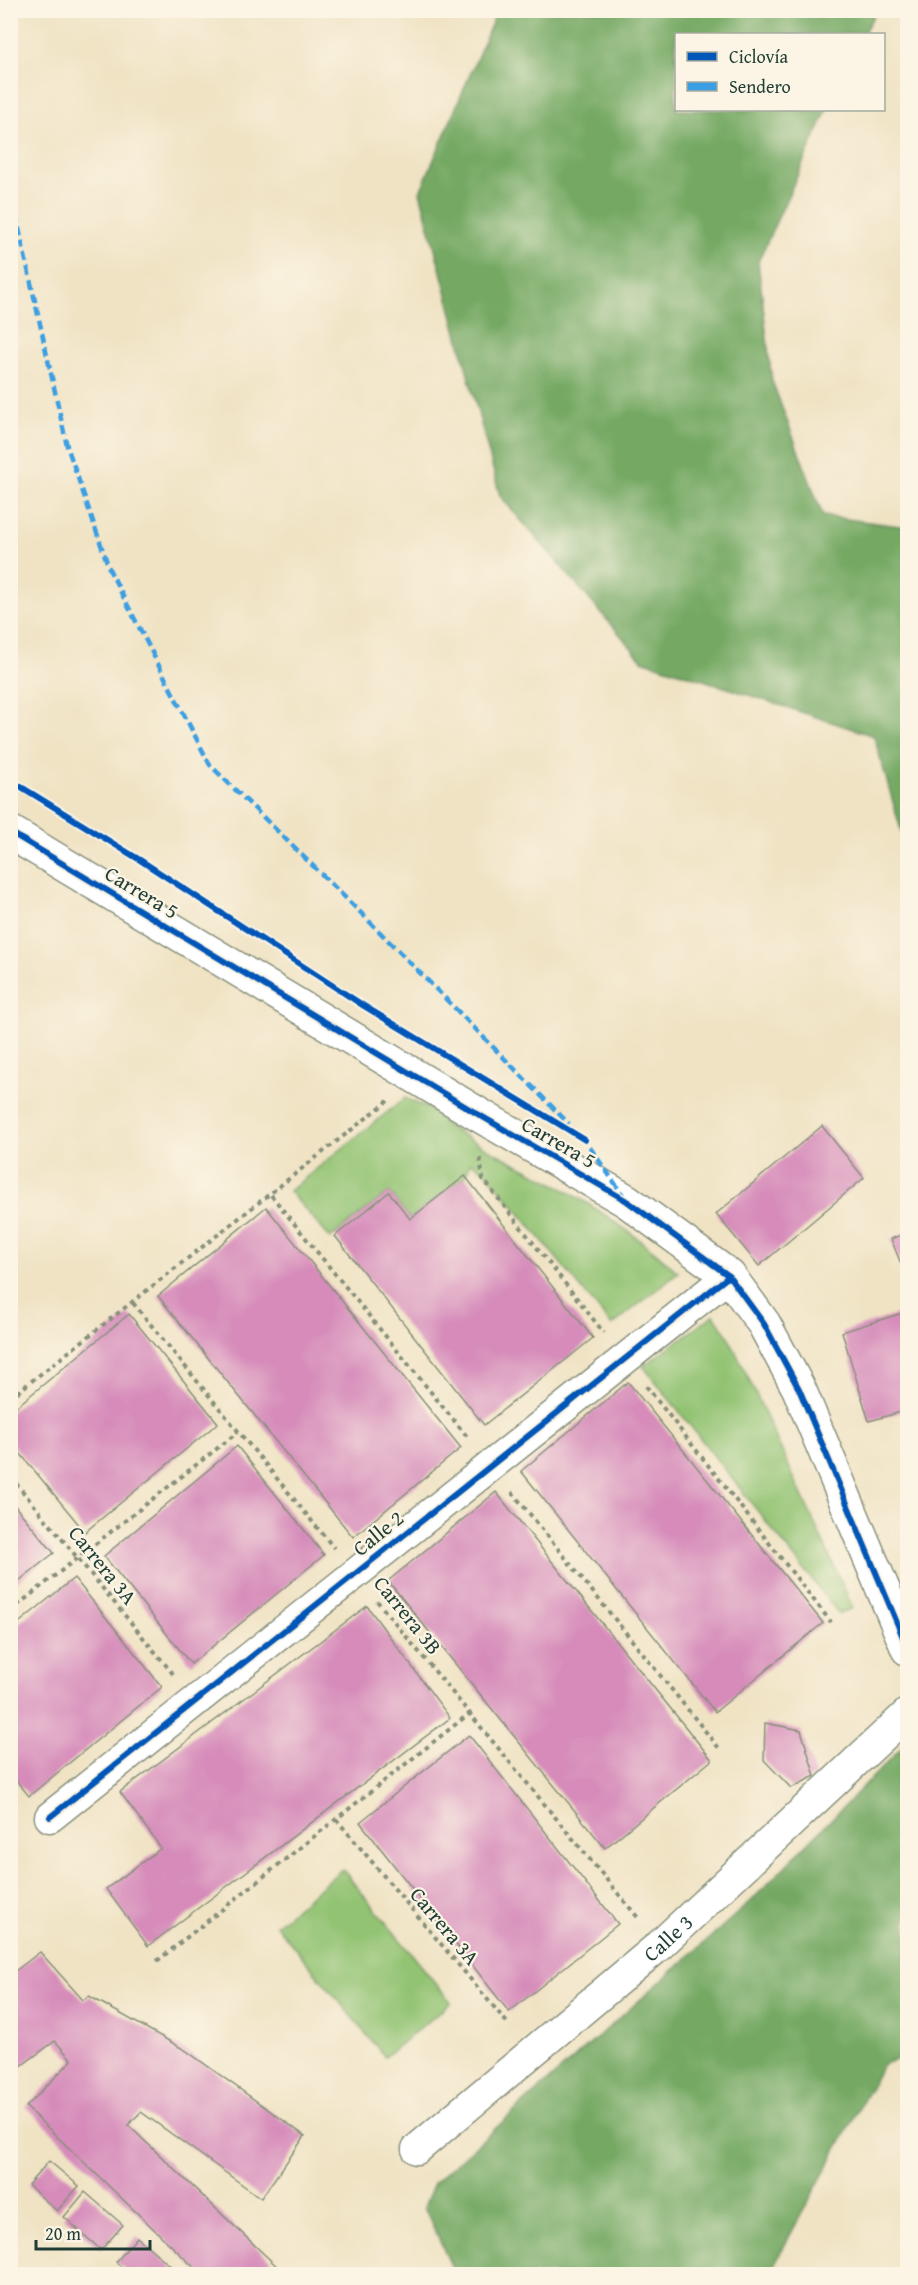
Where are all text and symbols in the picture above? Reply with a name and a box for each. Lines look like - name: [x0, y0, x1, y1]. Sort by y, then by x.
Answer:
- legend: [675, 33, 885, 111]
- text: Ciclovía: [729, 43, 788, 70]
- text: Sendero: [729, 73, 791, 100]
- street label: Carrera 5: [99, 858, 185, 926]
- street label: Carrera 5: [516, 1108, 602, 1176]
- street label: Calle 2: [346, 1503, 410, 1563]
- street label: Carrera 3A: [61, 1519, 145, 1611]
- street label: Carrera 3B: [367, 1569, 449, 1661]
- street label: Carrera 3A: [403, 1880, 487, 1972]
- street label: Calle 3: [636, 1907, 700, 1969]
- scale bar: [36, 2213, 150, 2251]
- text: 20 m: [45, 2220, 81, 2247]

